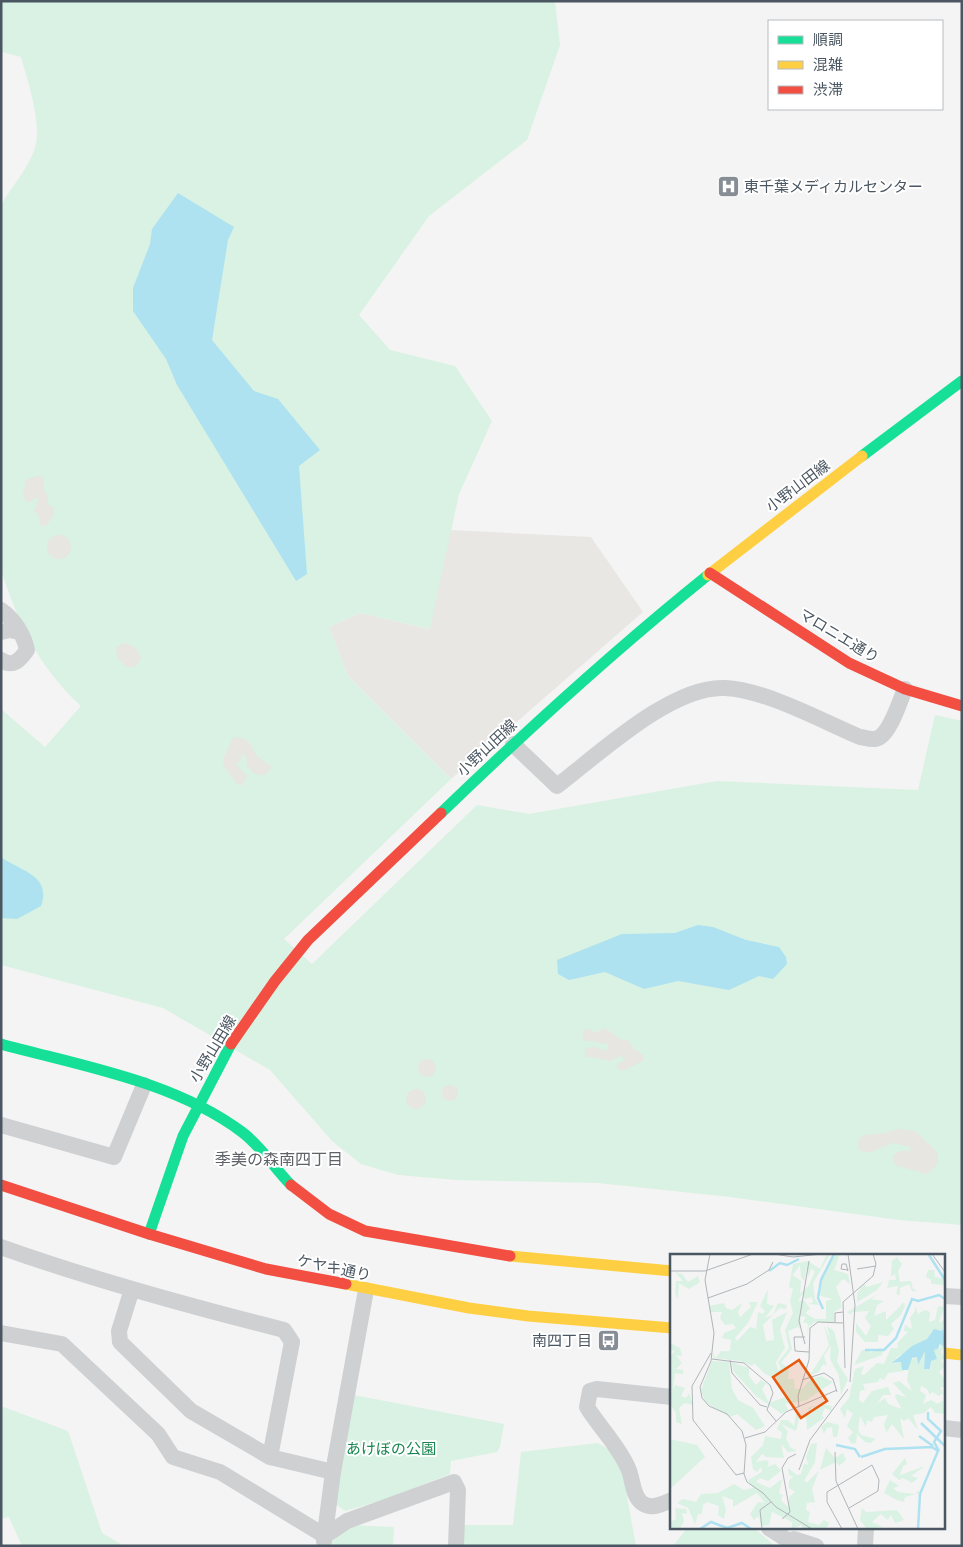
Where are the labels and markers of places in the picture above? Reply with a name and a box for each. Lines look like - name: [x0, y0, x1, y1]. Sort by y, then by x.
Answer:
- hospital icon: 東千葉メディカルセンター: [716, 175, 740, 199]
- place label: 東千葉メディカルセンター: [744, 177, 923, 195]
- bus stop icon: 南四丁目: [596, 1329, 620, 1353]
- place label: 南四丁目: [532, 1331, 592, 1349]

